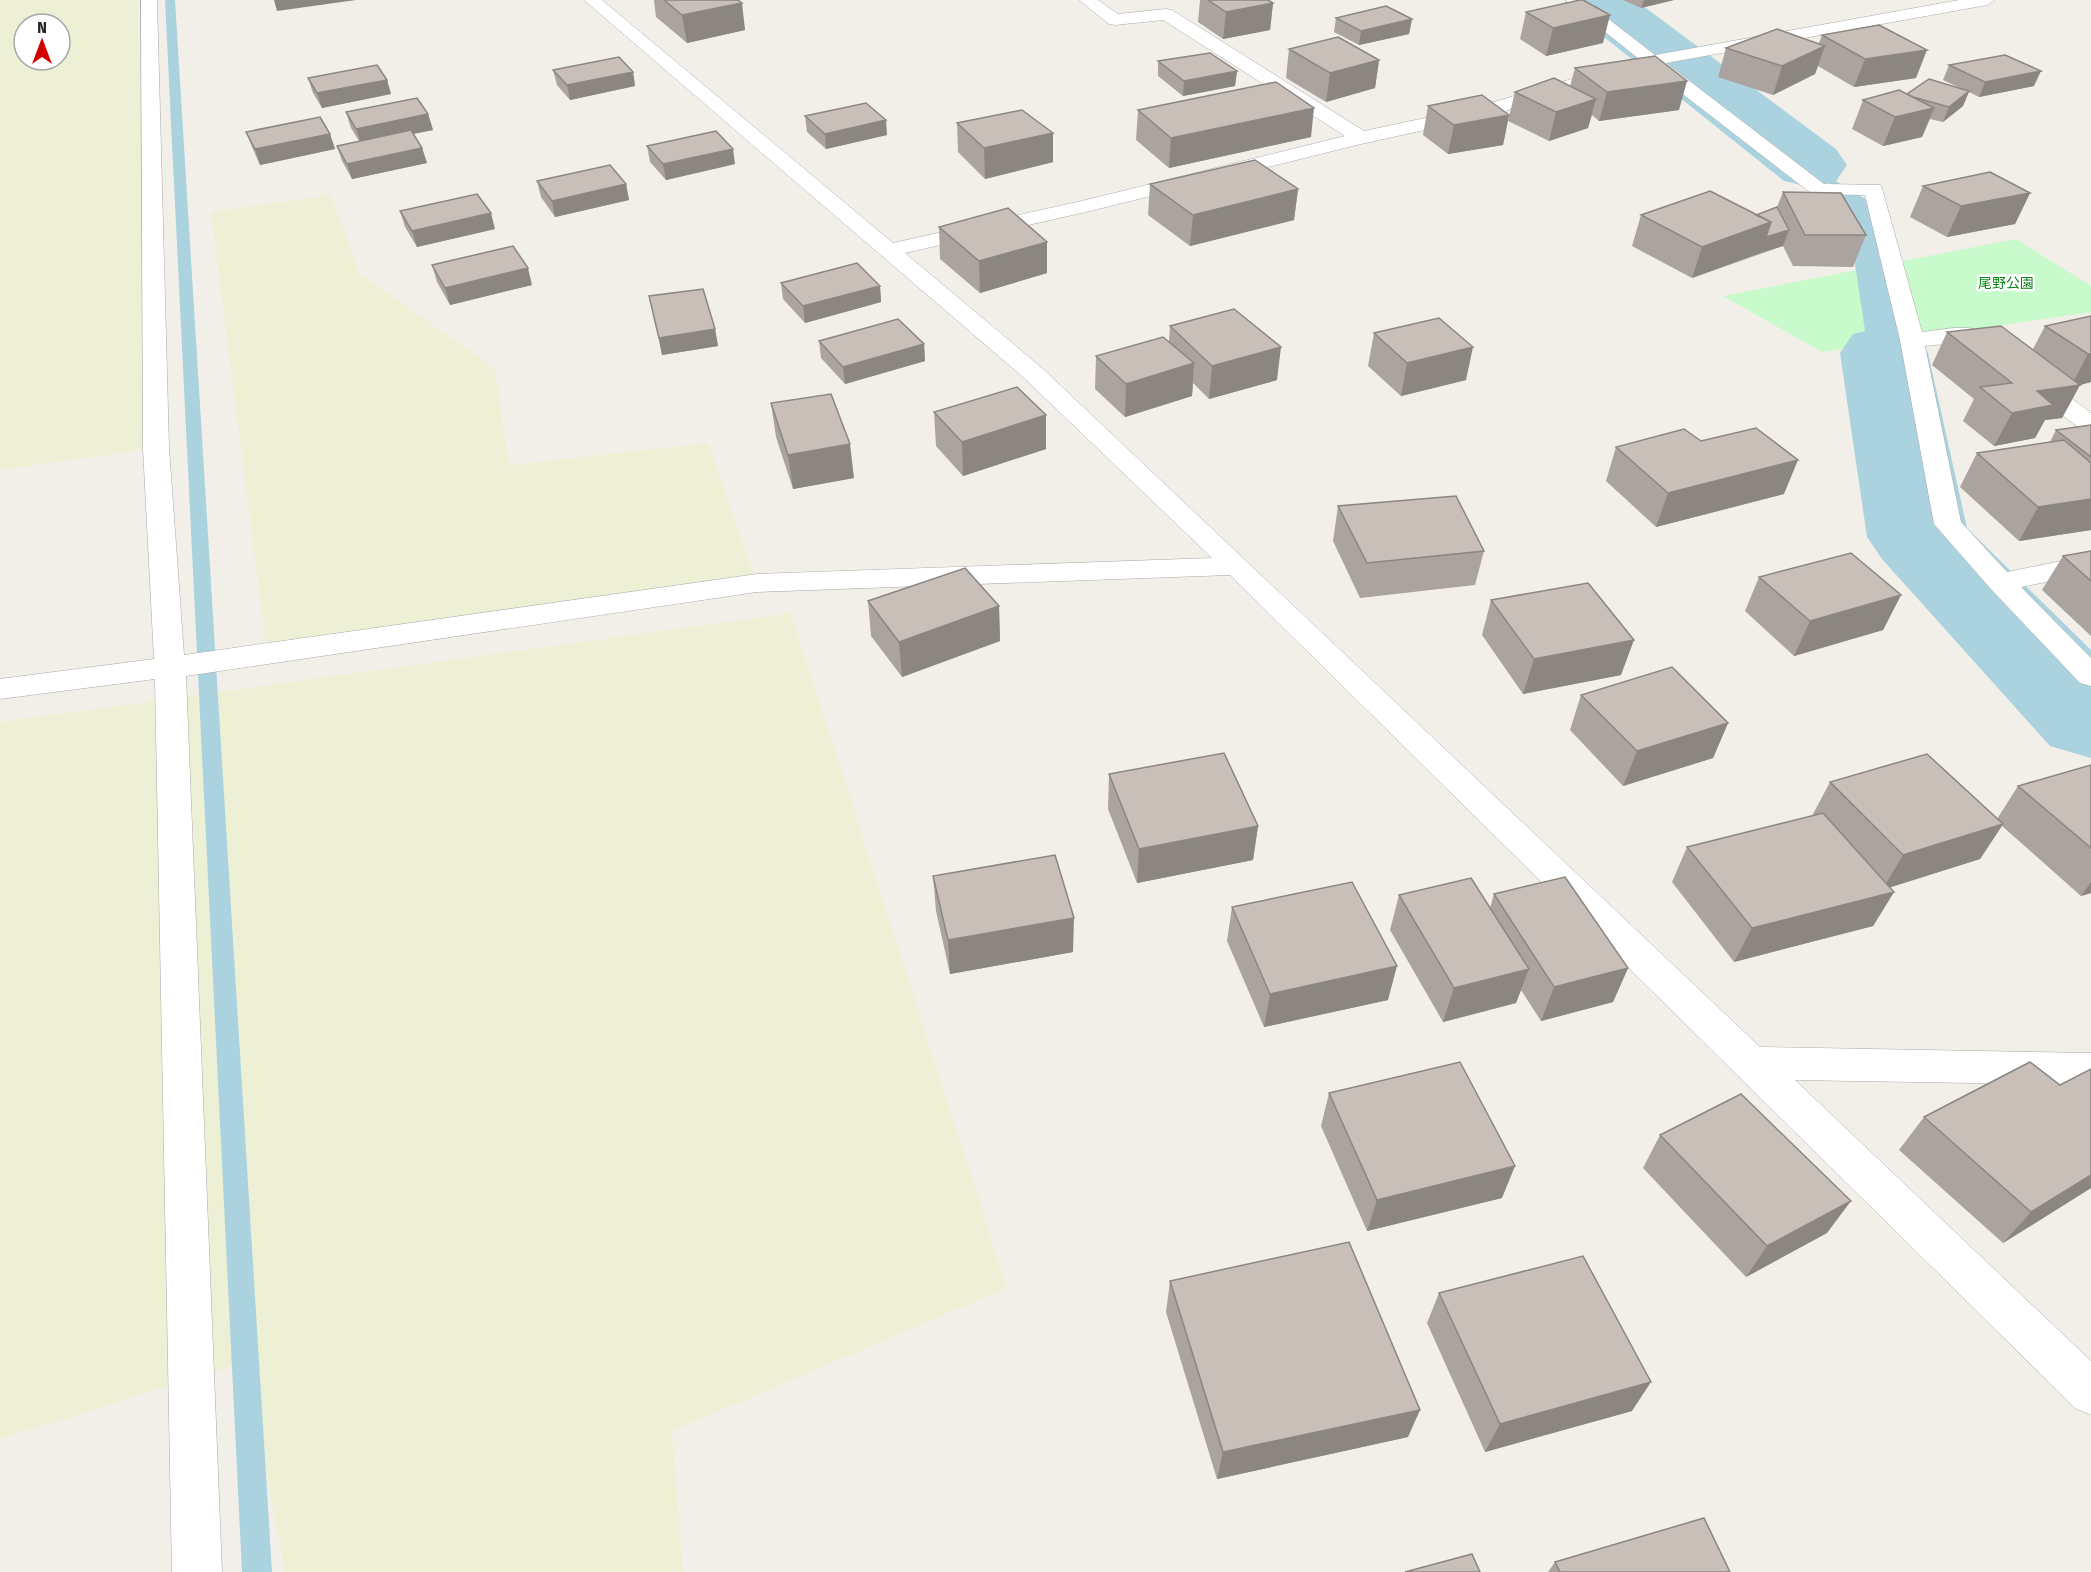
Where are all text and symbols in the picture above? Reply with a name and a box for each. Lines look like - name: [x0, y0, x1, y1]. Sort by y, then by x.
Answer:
- north arrow: [12, 12, 72, 72]
- text: N: [37, 18, 47, 37]
- park label: 尾野公園: [1978, 275, 2034, 292]

